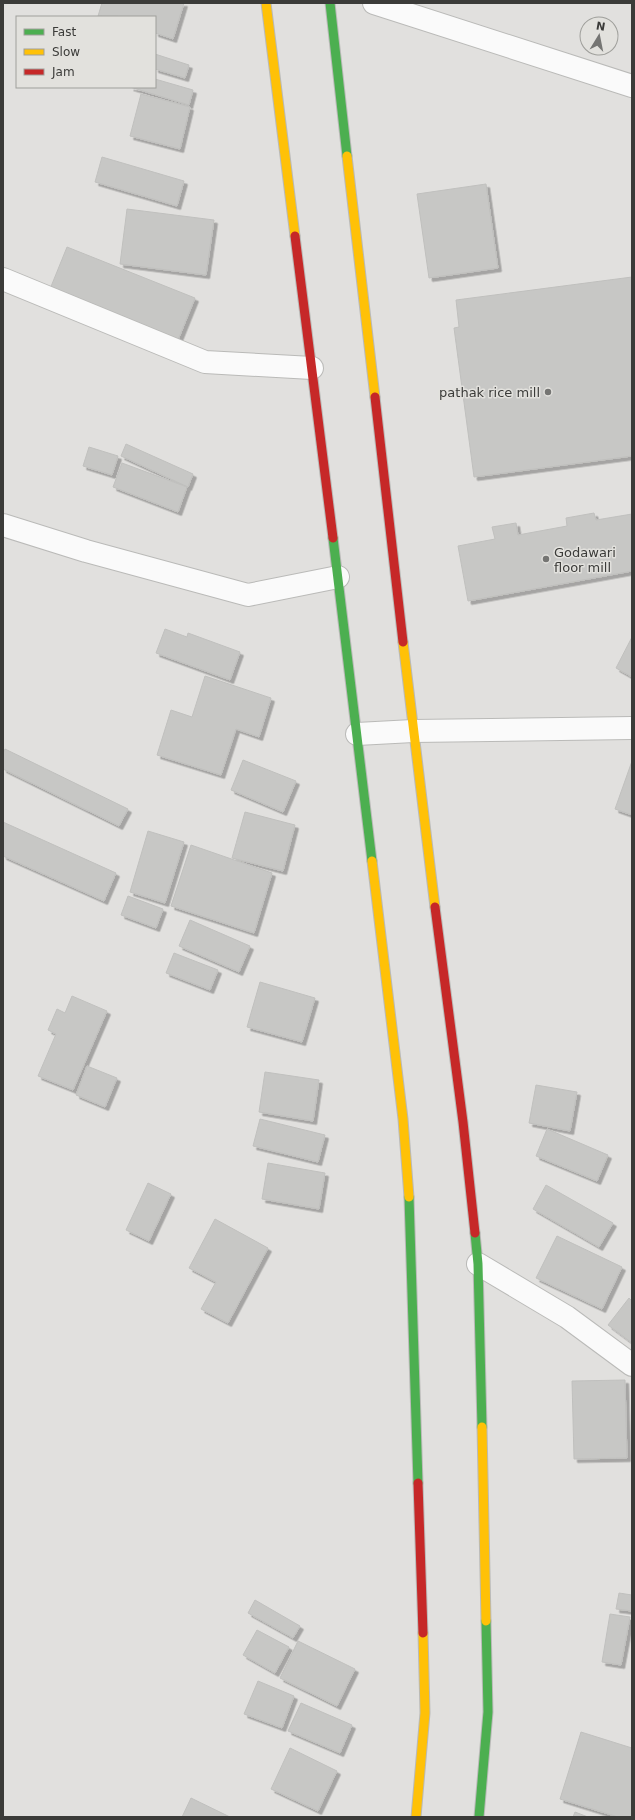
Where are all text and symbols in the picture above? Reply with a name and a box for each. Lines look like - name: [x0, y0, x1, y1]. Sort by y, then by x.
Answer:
- legend: [16, 16, 156, 88]
- north arrow: [579, 16, 619, 56]
- text: N: [595, 19, 606, 34]
- text: Fast: [52, 25, 76, 39]
- text: Slow: [52, 45, 80, 59]
- text: Jam: [51, 65, 75, 79]
- place label: pathak rice mill: [439, 385, 540, 400]
- marker: pathak rice mill: [543, 387, 553, 397]
- place label: Godawari floor mill: [554, 545, 616, 575]
- marker: Godawari floor mill: [541, 554, 551, 564]

